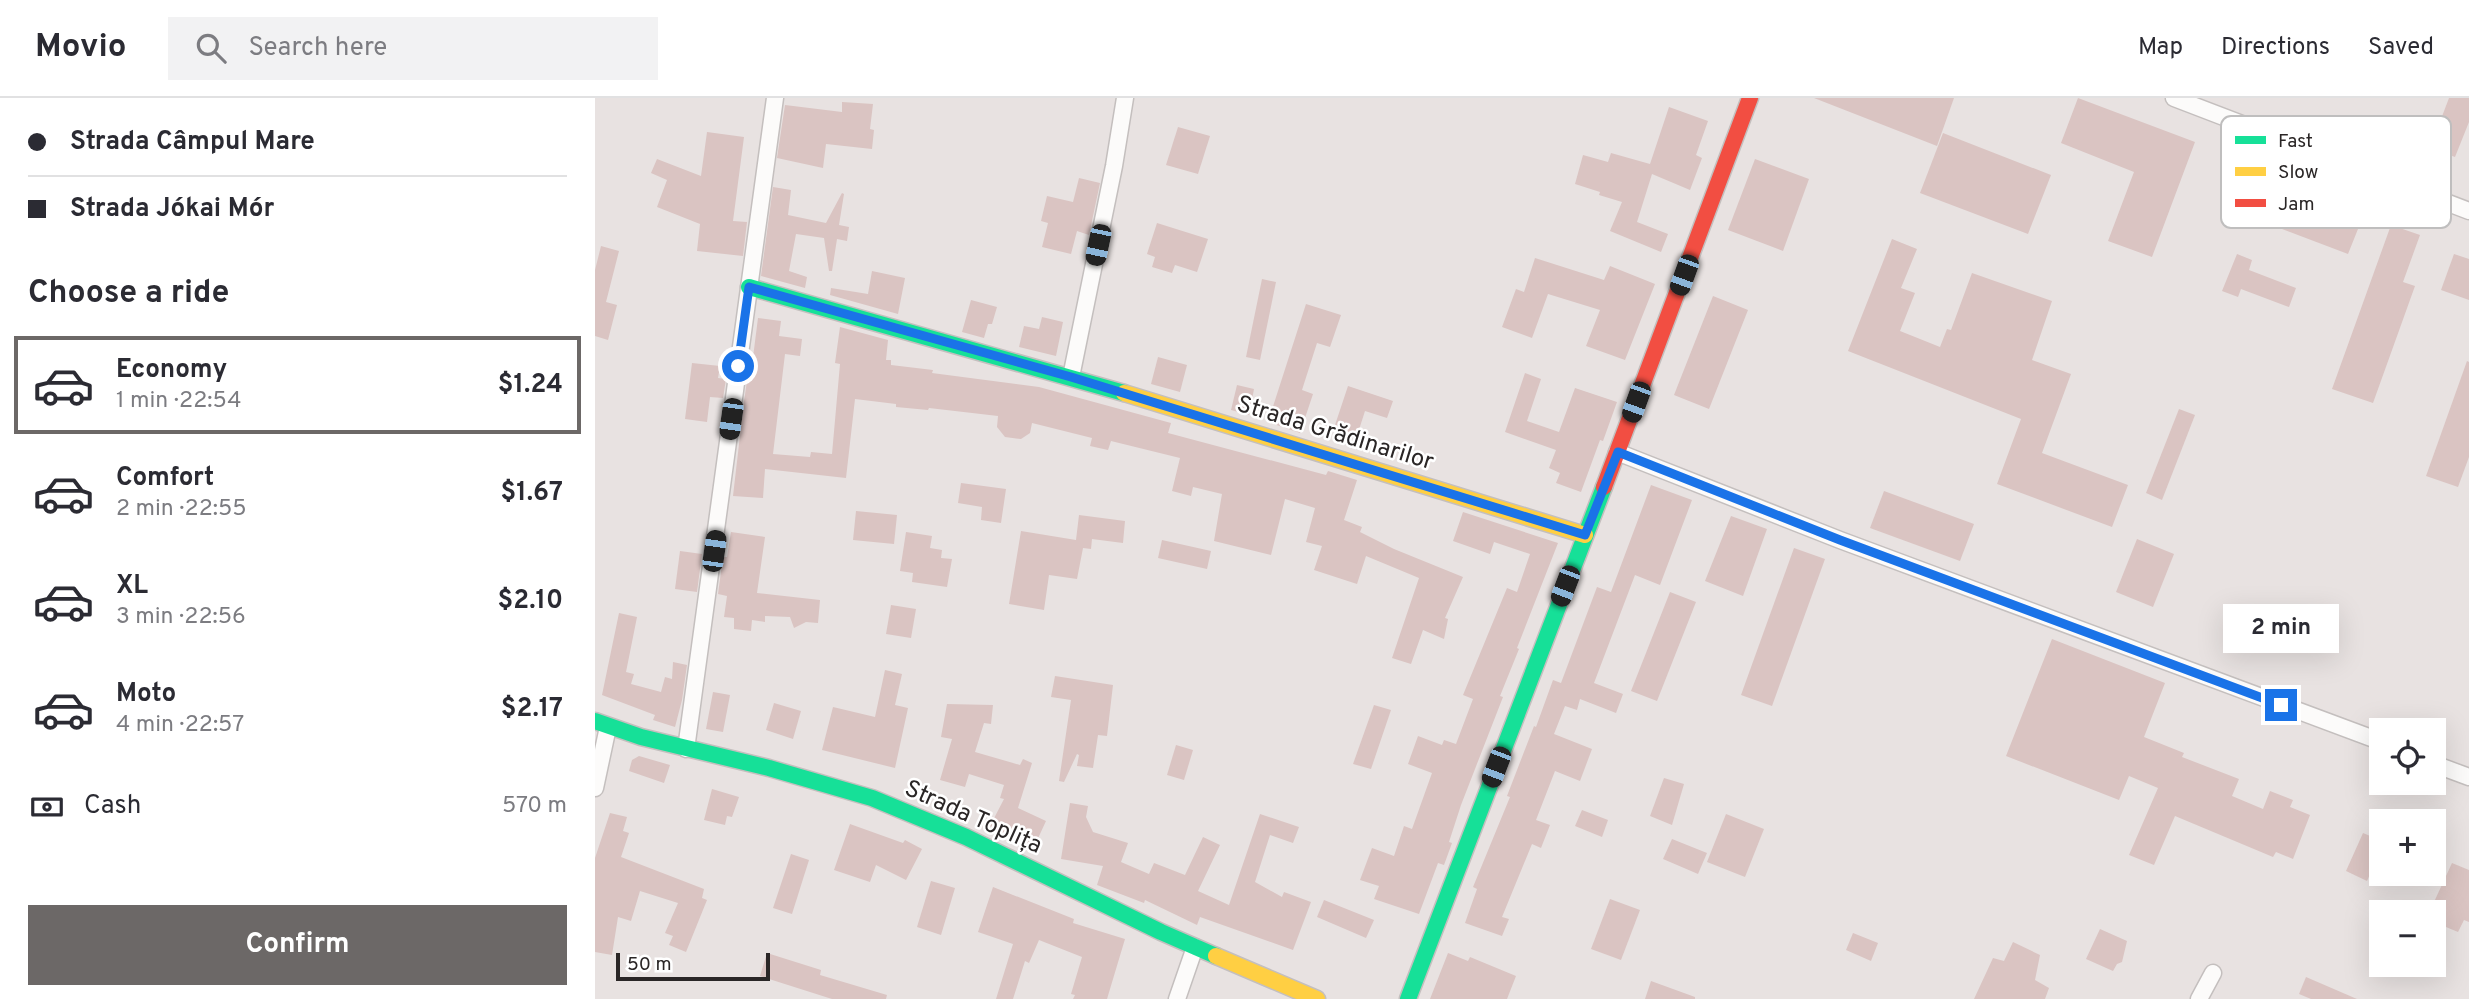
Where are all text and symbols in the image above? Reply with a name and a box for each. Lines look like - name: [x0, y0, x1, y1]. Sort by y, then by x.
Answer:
- search box: [168, 17, 658, 80]
- text: Movio: [35, 27, 126, 69]
- icon: search: [192, 29, 230, 67]
- text: Search here: [248, 32, 387, 65]
- text: Map: [2138, 33, 2183, 63]
- text: Directions: [2221, 33, 2330, 63]
- text: Saved: [2368, 33, 2434, 63]
- legend: [2221, 116, 2451, 228]
- text: Strada Câmpul Mare: [70, 126, 315, 159]
- text: Fast: [2278, 130, 2313, 154]
- text: Slow: [2278, 161, 2318, 185]
- text: Strada Jókai Mór: [70, 193, 274, 226]
- text: Jam: [2278, 193, 2315, 217]
- car: [1084, 222, 1113, 268]
- car: [1667, 252, 1702, 298]
- text: Choose a ride: [28, 274, 229, 314]
- route start: [722, 350, 754, 382]
- icon: car: [32, 354, 95, 417]
- text: Economy: [116, 354, 227, 387]
- text: $1.24: [498, 369, 563, 402]
- car: [1619, 379, 1654, 425]
- text: 1 min · 22:54: [116, 387, 241, 416]
- street label: Strada Grădinarilor: [1233, 390, 1437, 478]
- car: [718, 397, 745, 441]
- icon: car: [32, 462, 95, 525]
- text: Comfort: [116, 462, 214, 495]
- text: $1.67: [501, 477, 563, 510]
- text: 2 min · 22:55: [116, 495, 246, 524]
- car: [701, 529, 728, 573]
- car: [1548, 563, 1583, 609]
- icon: car: [32, 570, 95, 633]
- text: XL: [116, 570, 148, 603]
- text: $2.10: [498, 585, 563, 618]
- text: 3 min · 22:56: [116, 603, 246, 632]
- callout: 2 min: [2223, 603, 2339, 652]
- text: 2 min: [2251, 614, 2311, 643]
- icon: car: [32, 678, 95, 741]
- text: Moto: [116, 678, 176, 711]
- route end: [2265, 689, 2297, 721]
- text: $2.17: [501, 693, 563, 726]
- text: 4 min · 22:57: [116, 711, 244, 740]
- map controls: [2369, 718, 2446, 977]
- button: locate: [2369, 718, 2446, 795]
- car: [1479, 744, 1514, 790]
- street label: Strada Toplița: [900, 774, 1046, 862]
- icon: cash: [28, 788, 66, 826]
- text: Cash: [84, 790, 141, 823]
- text: 570 m: [502, 792, 567, 821]
- button: +: [2369, 809, 2446, 886]
- button: −: [2369, 900, 2446, 977]
- button: Confirm: [28, 905, 567, 985]
- scale bar: [616, 950, 770, 982]
- text: 50 m: [627, 953, 672, 977]

